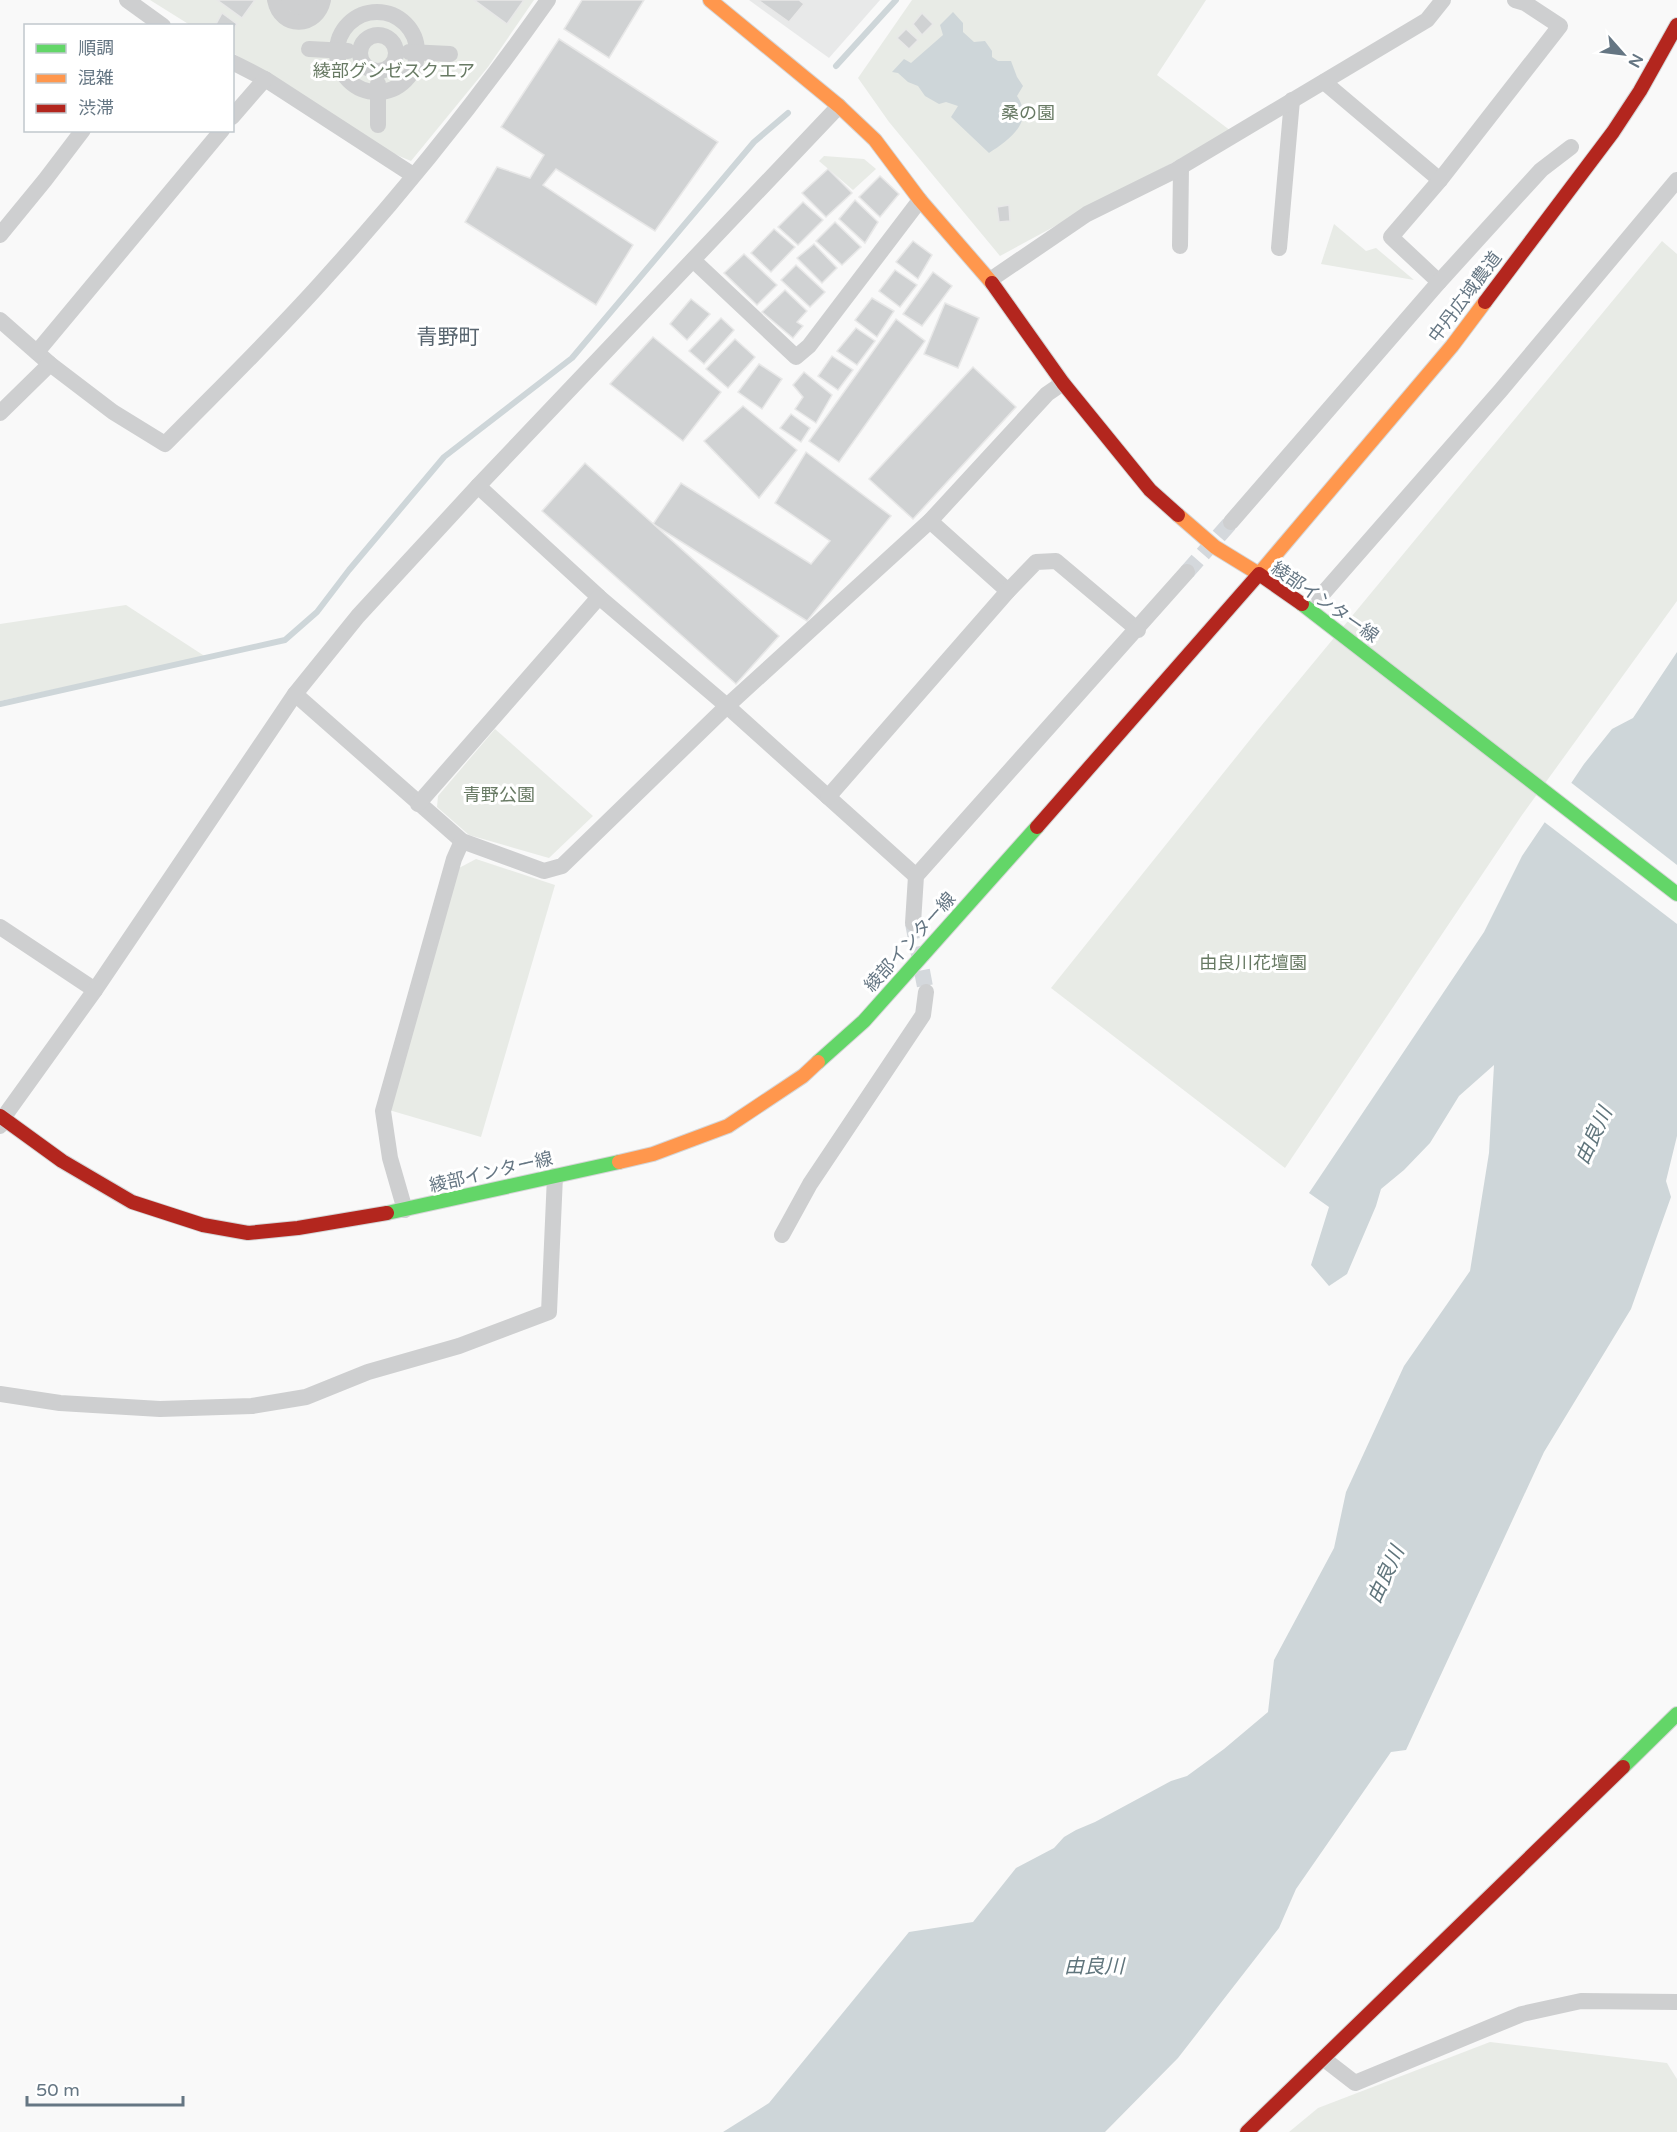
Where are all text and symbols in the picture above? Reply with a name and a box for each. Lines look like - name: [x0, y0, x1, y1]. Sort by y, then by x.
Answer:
- legend: [24, 24, 234, 132]
- north arrow: [1593, 24, 1653, 84]
- text: 順調: [78, 37, 114, 59]
- text: N: [1624, 50, 1647, 71]
- park label: 綾部グンゼスクエア: [313, 60, 475, 82]
- text: 混雑: [78, 67, 114, 89]
- text: 渋滞: [78, 97, 114, 119]
- park label: 桑の園: [1001, 102, 1055, 124]
- street label: 中丹広域農道: [1424, 247, 1506, 347]
- district label: 青野町: [417, 325, 480, 350]
- street label: 綾部インター線: [1267, 557, 1383, 647]
- park label: 青野公園: [463, 784, 535, 806]
- street label: 綾部インター線: [860, 888, 960, 996]
- park label: 由良川花壇園: [1199, 952, 1307, 974]
- water label: 由良川: [1570, 1102, 1618, 1168]
- street label: 綾部インター線: [427, 1147, 555, 1197]
- water label: 由良川: [1362, 1541, 1410, 1607]
- water label: 由良川: [1064, 1955, 1126, 1979]
- scale bar: [27, 2069, 183, 2107]
- text: 50 m: [36, 2079, 80, 2101]

